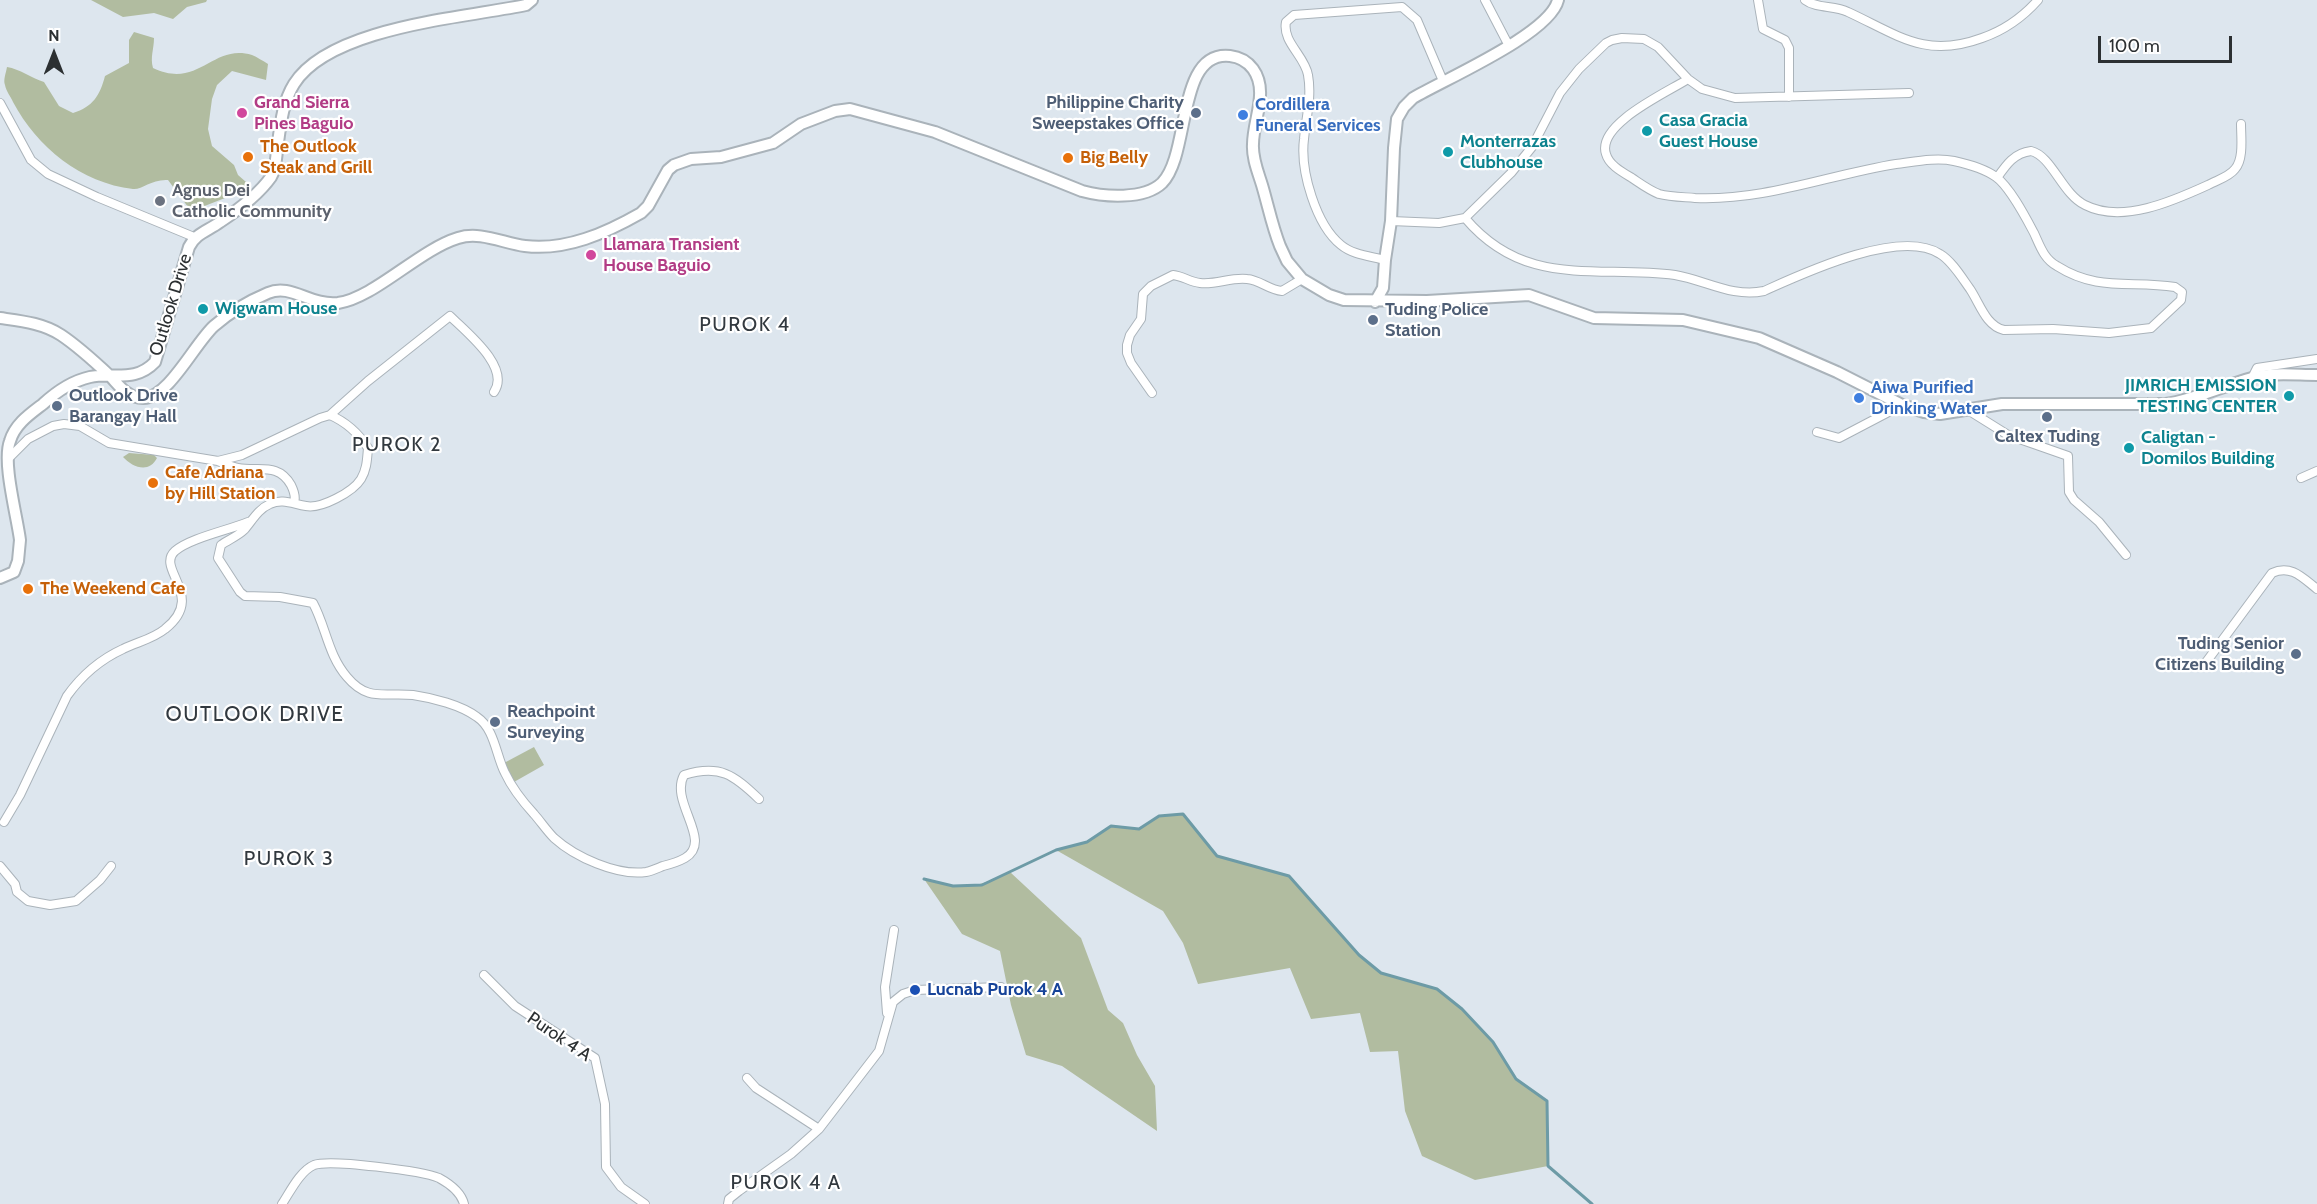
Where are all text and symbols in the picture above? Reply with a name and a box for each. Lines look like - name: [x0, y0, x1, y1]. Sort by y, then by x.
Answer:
- north arrow: [24, 24, 84, 84]
- scale bar: [2101, 24, 2234, 62]
- text: N: [48, 26, 60, 45]
- text: 100 m: [2109, 35, 2160, 57]
- place label: Grand Sierra Pines Baguio: [254, 92, 354, 134]
- place label: Philippine Charity Sweepstakes Office: [1032, 92, 1184, 134]
- place label: Cordillera Funeral Services: [1255, 94, 1381, 136]
- marker: Grand Sierra Pines Baguio: [235, 106, 249, 120]
- marker: Philippine Charity Sweepstakes Office: [1189, 106, 1203, 120]
- marker: Cordillera Funeral Services: [1236, 108, 1250, 122]
- place label: Casa Gracia Guest House: [1659, 110, 1758, 152]
- marker: Casa Gracia Guest House: [1640, 124, 1654, 138]
- place label: Monterrazas Clubhouse: [1460, 131, 1556, 174]
- place label: The Outlook Steak and Grill: [260, 136, 372, 178]
- marker: Monterrazas Clubhouse: [1441, 145, 1455, 159]
- place label: Big Belly: [1080, 147, 1148, 169]
- marker: The Outlook Steak and Grill: [241, 150, 255, 164]
- marker: Big Belly: [1061, 151, 1075, 165]
- place label: Agnus Dei Catholic Community: [172, 180, 332, 222]
- marker: Agnus Dei Catholic Community: [153, 194, 167, 208]
- place label: Llamara Transient House Baguio: [603, 234, 739, 276]
- marker: Llamara Transient House Baguio: [584, 248, 598, 262]
- street label: Outlook Drive: [145, 251, 197, 359]
- place label: Wigwam House: [215, 298, 337, 320]
- place label: Tuding Police Station: [1385, 299, 1488, 342]
- marker: Wigwam House: [196, 302, 210, 316]
- district label: PUROK 4: [699, 313, 791, 337]
- marker: Tuding Police Station: [1366, 313, 1380, 327]
- place label: JIMRICH EMISSION TESTING CENTER: [2125, 375, 2277, 418]
- place label: Aiwa Purified Drinking Water: [1871, 377, 1987, 420]
- place label: Outlook Drive Barangay Hall: [69, 385, 178, 428]
- marker: JIMRICH EMISSION TESTING CENTER: [2282, 389, 2296, 403]
- marker: Aiwa Purified Drinking Water: [1852, 391, 1866, 405]
- marker: Outlook Drive Barangay Hall: [50, 399, 64, 413]
- marker: Caltex Tuding: [2040, 410, 2054, 424]
- place label: Caltex Tuding: [1995, 426, 2099, 448]
- place label: Caligtan - Domilos Building: [2141, 427, 2274, 470]
- district label: PUROK 2: [352, 433, 442, 457]
- marker: Caligtan - Domilos Building: [2122, 441, 2136, 455]
- place label: Cafe Adriana by Hill Station: [165, 462, 276, 504]
- marker: Cafe Adriana by Hill Station: [146, 476, 160, 490]
- place label: The Weekend Cafe: [40, 578, 185, 600]
- marker: The Weekend Cafe: [21, 582, 35, 596]
- place label: Tuding Senior Citizens Building: [2155, 633, 2284, 676]
- marker: Tuding Senior Citizens Building: [2289, 647, 2303, 661]
- place label: Reachpoint Surveying: [507, 701, 595, 744]
- district label: OUTLOOK DRIVE: [166, 702, 344, 728]
- marker: Reachpoint Surveying: [488, 715, 502, 729]
- district label: PUROK 3: [244, 847, 334, 871]
- place label: Lucnab Purok 4 A: [927, 979, 1063, 1001]
- marker: Lucnab Purok 4 A: [908, 983, 922, 997]
- street label: Purok 4 A: [523, 1008, 595, 1066]
- district label: PUROK 4 A: [730, 1171, 842, 1195]

